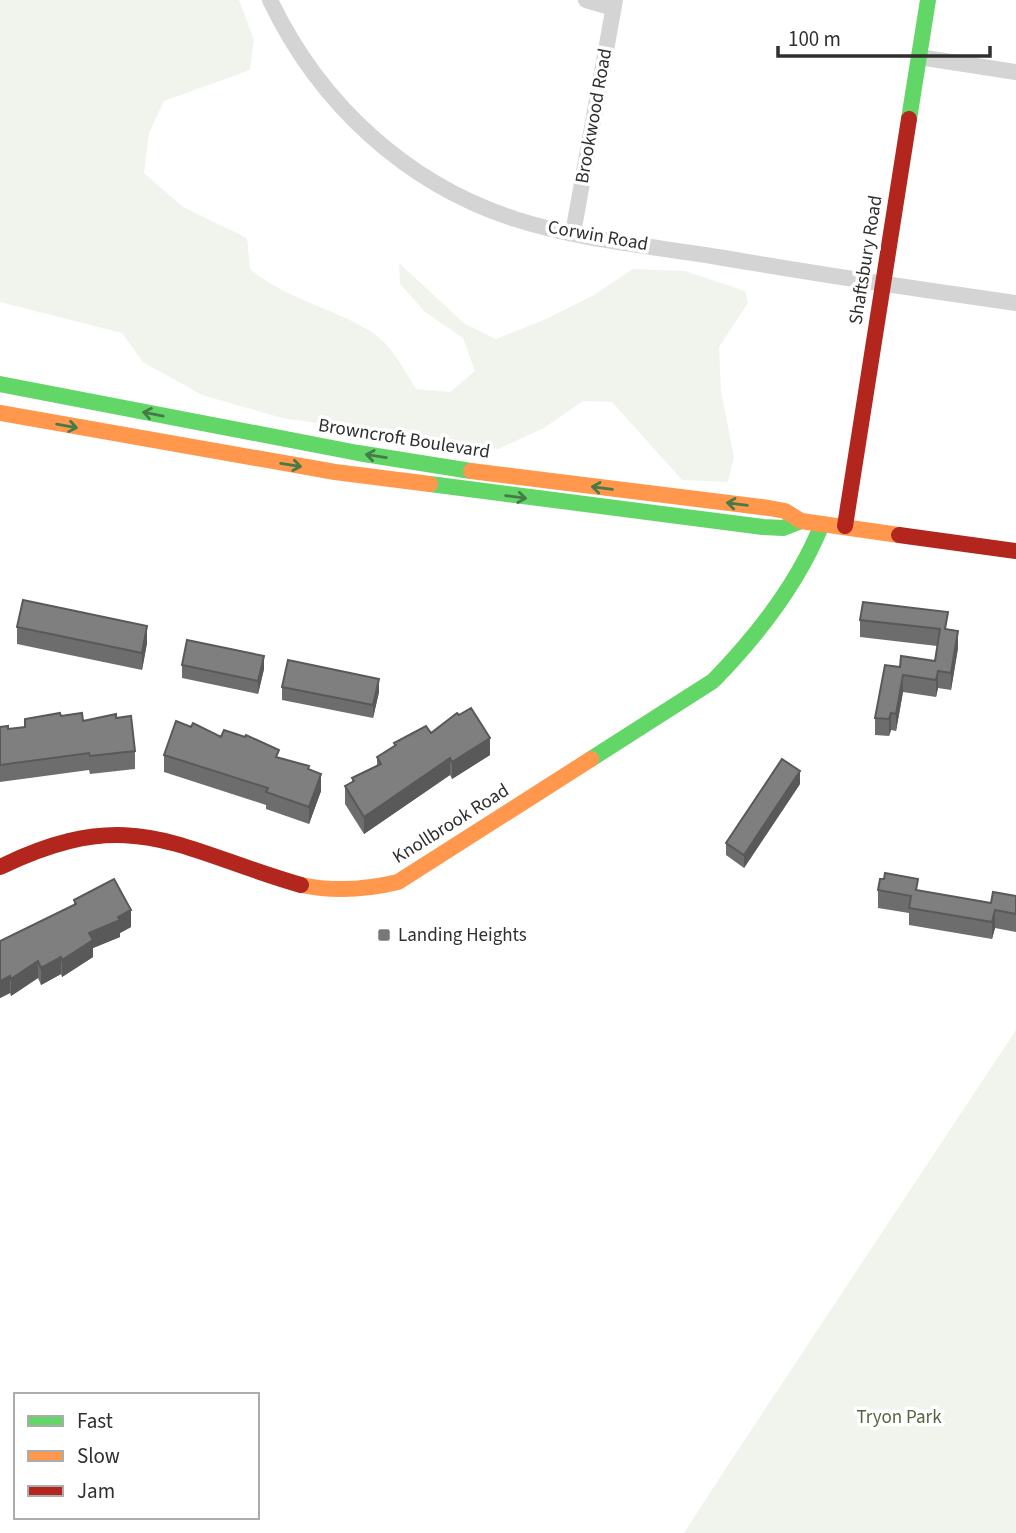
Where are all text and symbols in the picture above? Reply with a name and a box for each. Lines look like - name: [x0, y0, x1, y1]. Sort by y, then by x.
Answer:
- scale bar: [778, 14, 990, 58]
- text: 100 m: [788, 24, 841, 54]
- street label: Brookwood Road: [569, 46, 619, 186]
- street label: Shaftsbury Road: [842, 193, 890, 327]
- street label: Corwin Road: [546, 214, 650, 258]
- one-way arrow: [142, 407, 165, 421]
- street label: Browncroft Boulevard: [316, 412, 492, 466]
- one-way arrow: [55, 420, 78, 433]
- one-way arrow: [365, 449, 388, 462]
- one-way arrow: [279, 459, 302, 472]
- one-way arrow: [591, 482, 613, 495]
- one-way arrow: [504, 491, 527, 504]
- one-way arrow: [726, 498, 749, 511]
- street label: Knollbrook Road: [388, 777, 514, 871]
- place label: Landing Heights: [398, 922, 527, 949]
- marker: Landing Heights: [376, 927, 392, 943]
- legend: [14, 1393, 259, 1519]
- park label: Tryon Park: [856, 1404, 942, 1431]
- text: Fast: [77, 1406, 113, 1436]
- text: Slow: [77, 1441, 120, 1471]
- text: Jam: [77, 1476, 115, 1506]

